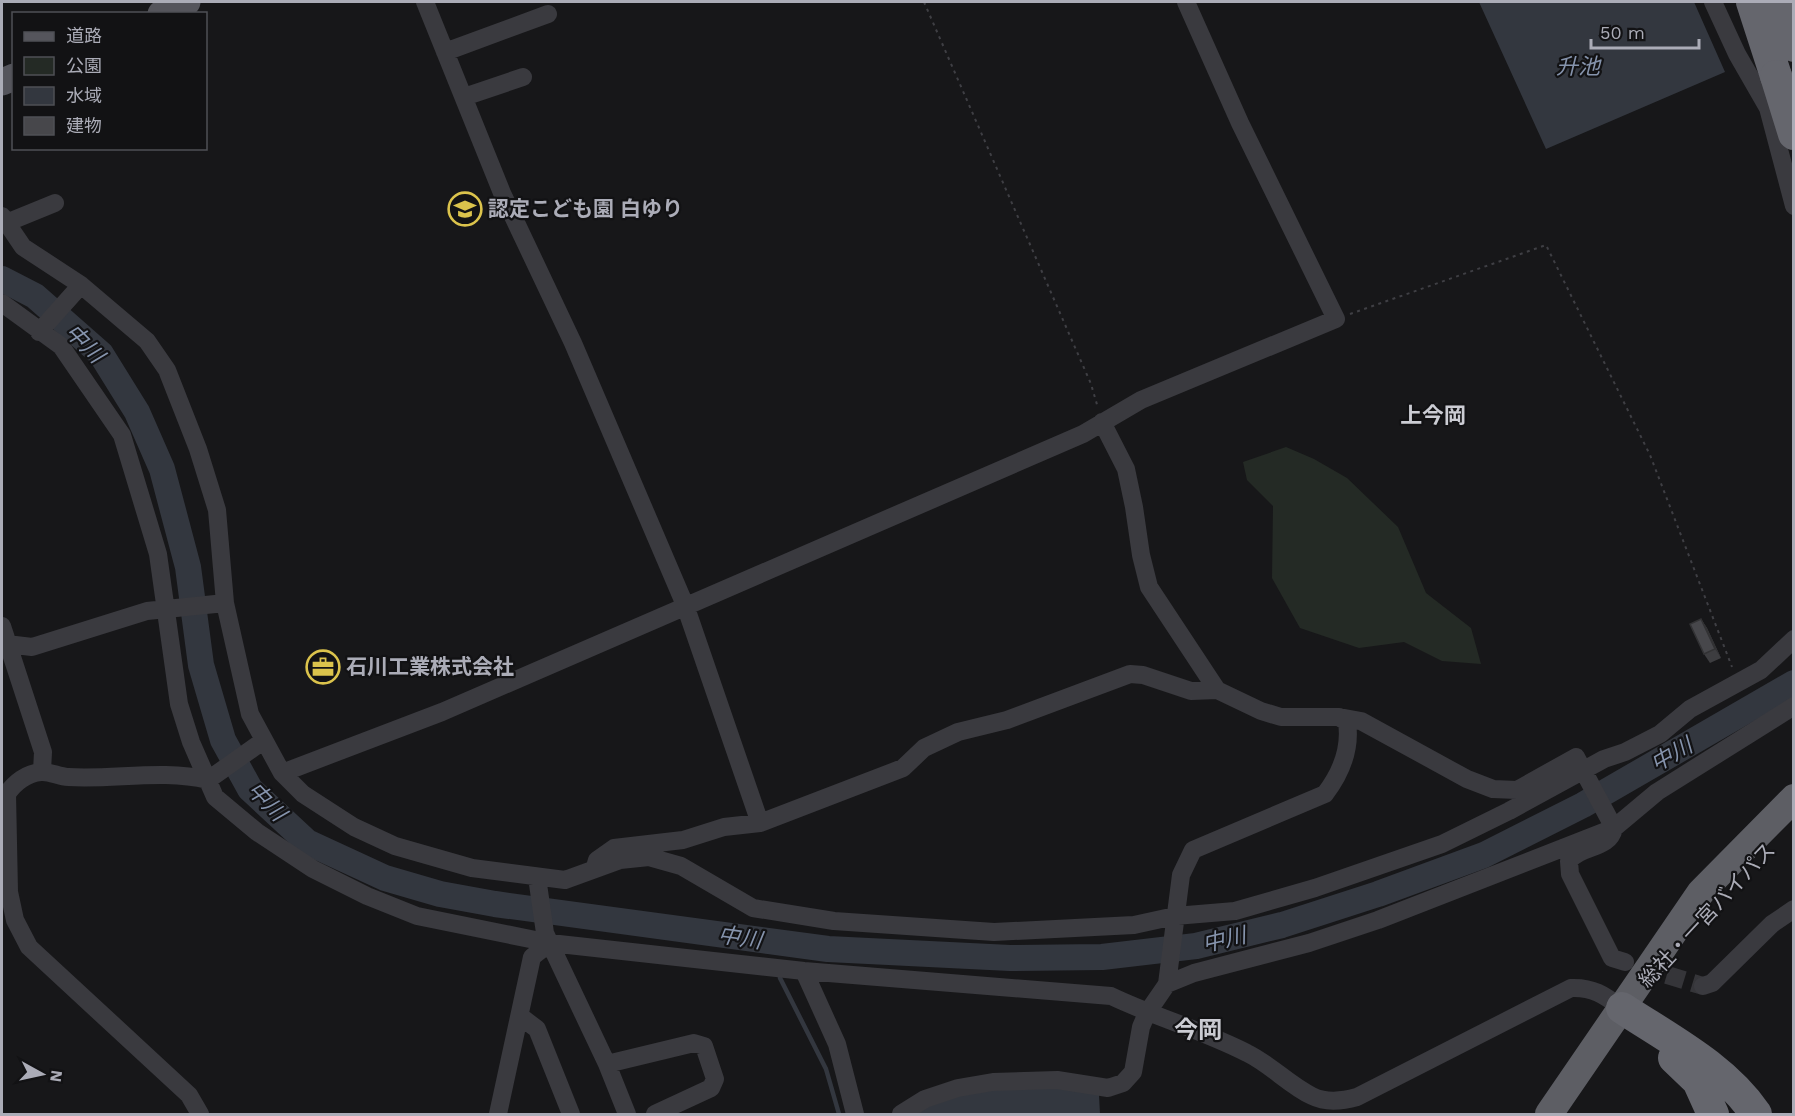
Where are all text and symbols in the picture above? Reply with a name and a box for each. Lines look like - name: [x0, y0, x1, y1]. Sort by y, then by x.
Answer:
- legend: [12, 12, 207, 150]
- scale bar: [1591, 12, 1699, 50]
- text: 50 m: [1600, 22, 1645, 43]
- text: 道路: [66, 25, 102, 46]
- water label: 升池: [1556, 54, 1602, 79]
- text: 公園: [66, 55, 102, 76]
- text: 水域: [66, 85, 102, 106]
- text: 建物: [66, 115, 102, 136]
- school or university icon: 認定こども園 白ゆり: [447, 191, 483, 227]
- place label: 認定こども園 白ゆり: [488, 196, 683, 221]
- water label: 中川: [60, 319, 110, 369]
- district label: 上今岡: [1400, 403, 1466, 428]
- office icon: 石川工業株式会社: [305, 649, 341, 685]
- place label: 石川工業株式会社: [346, 654, 514, 679]
- water label: 中川: [1646, 732, 1698, 776]
- water label: 中川: [242, 777, 292, 827]
- street label: 総社・一宮バイパス: [1633, 837, 1780, 992]
- water label: 中川: [716, 922, 765, 953]
- water label: 中川: [1200, 922, 1250, 957]
- district label: 今岡: [1174, 1016, 1222, 1044]
- north arrow: [12, 1044, 72, 1104]
- text: N: [46, 1069, 67, 1083]

